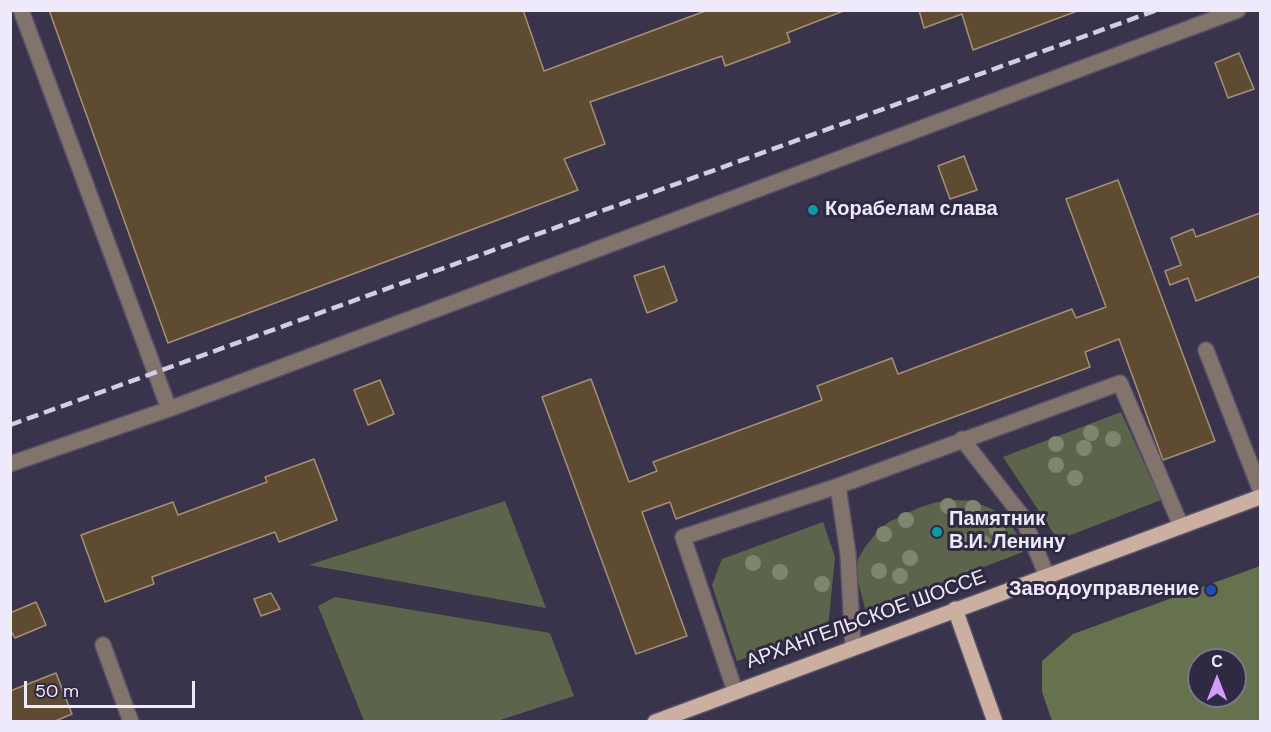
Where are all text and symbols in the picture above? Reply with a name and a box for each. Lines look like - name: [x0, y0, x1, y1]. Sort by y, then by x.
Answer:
- place label: Корабелам слава: [825, 198, 998, 222]
- marker: Корабелам слава: [806, 203, 820, 217]
- place label: Памятник В.И. Ленину: [949, 508, 1065, 555]
- marker: Памятник В.И. Ленину: [930, 525, 944, 539]
- street label: АРХАНГЕЛЬСКОЕ ШОССЕ: [743, 565, 989, 675]
- place label: Заводоуправление: [1009, 578, 1199, 602]
- marker: Заводоуправление: [1204, 583, 1218, 597]
- north arrow: [1187, 648, 1247, 708]
- text: С: [1211, 651, 1223, 672]
- scale bar: [27, 669, 198, 707]
- text: 50 m: [35, 679, 79, 703]

